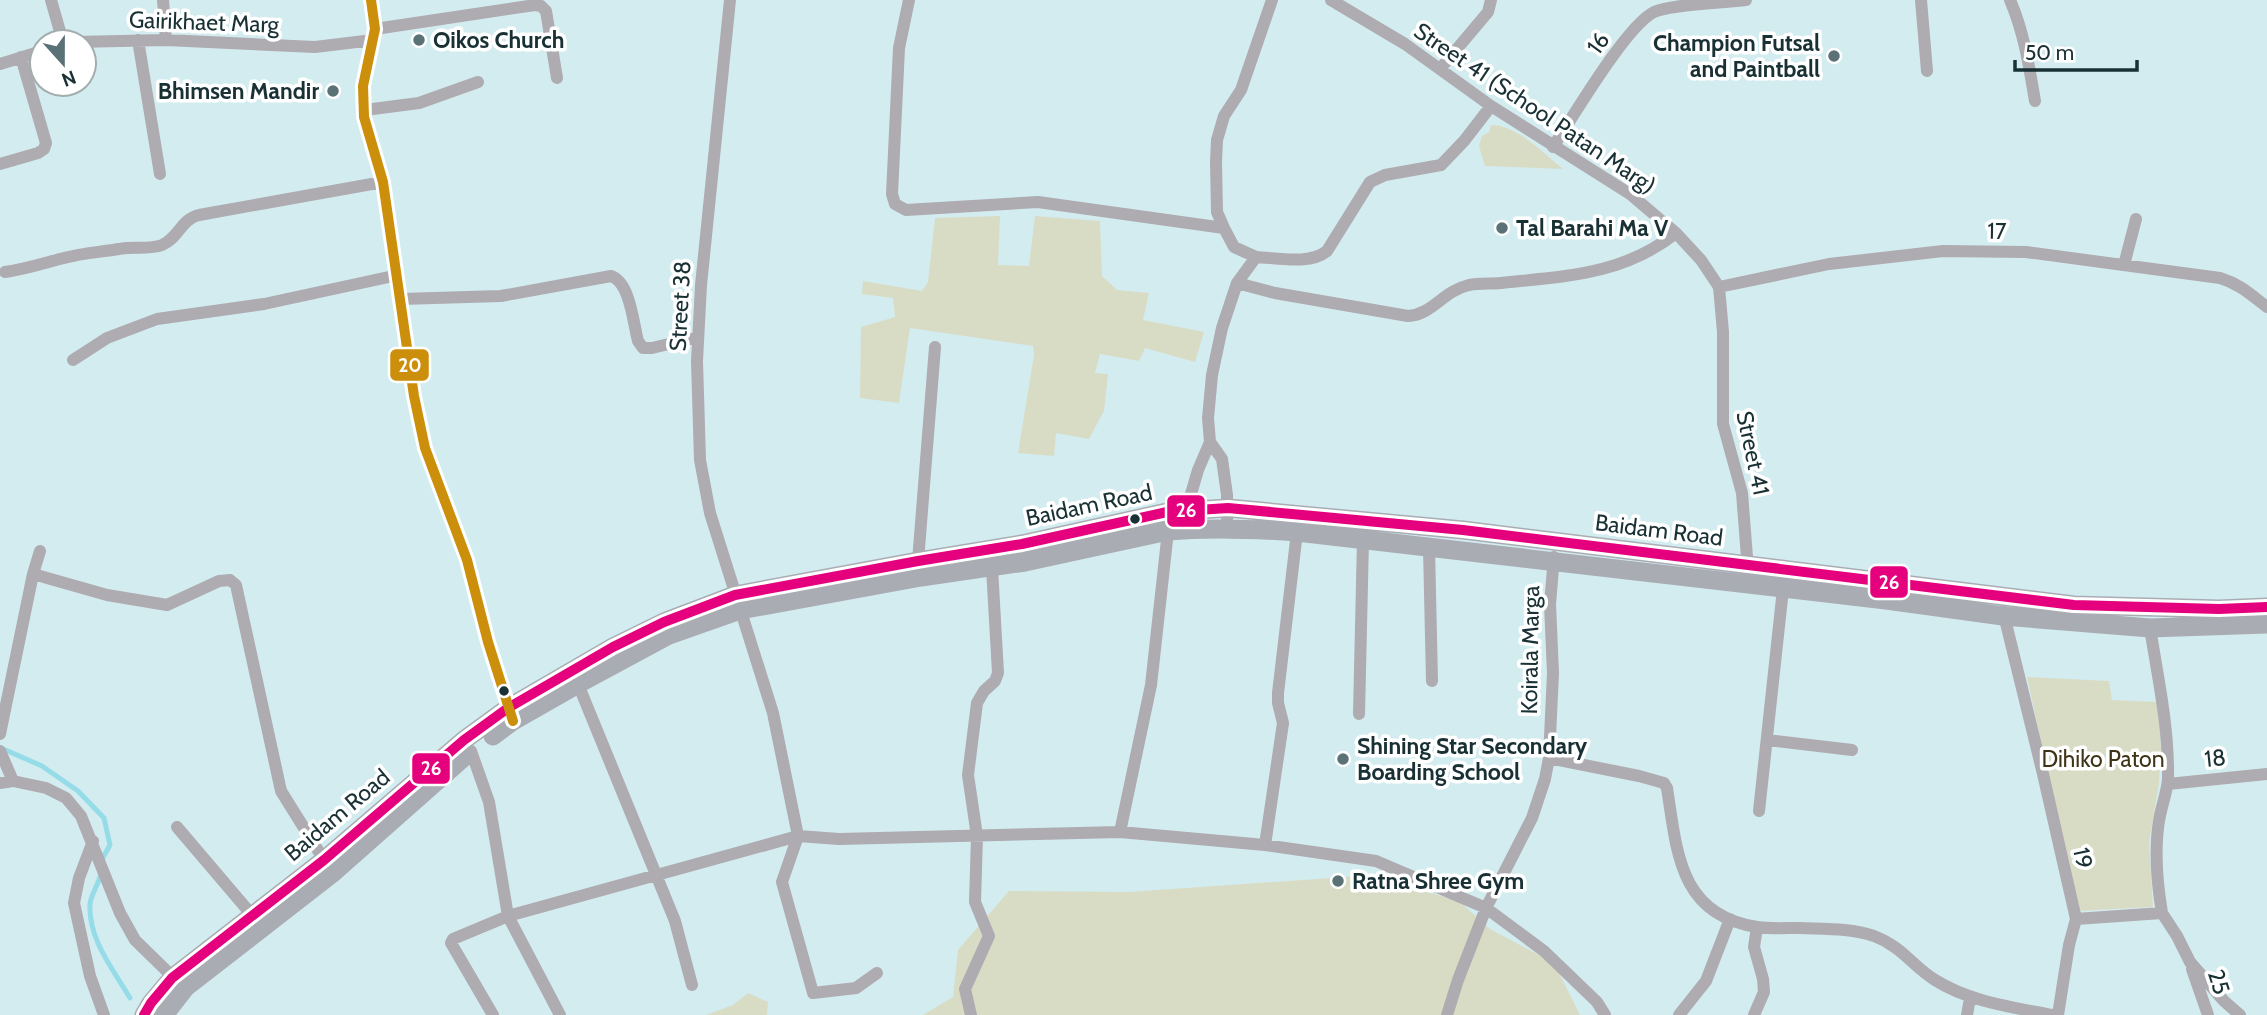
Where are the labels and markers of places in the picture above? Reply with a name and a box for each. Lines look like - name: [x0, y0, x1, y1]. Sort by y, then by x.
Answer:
- place label: Oikos Church: [433, 26, 564, 54]
- place label: Champion Futsal and Paintball: [1653, 29, 1820, 83]
- marker: Oikos Church: [411, 32, 427, 48]
- marker: Champion Futsal and Paintball: [1826, 48, 1842, 64]
- place label: Bhimsen Mandir: [158, 77, 319, 105]
- marker: Bhimsen Mandir: [325, 83, 341, 99]
- place label: Tal Barahi Ma V: [1516, 214, 1669, 242]
- marker: Tal Barahi Ma V: [1494, 220, 1510, 236]
- unlabelled marker: [1128, 512, 1142, 526]
- unlabelled marker: [497, 684, 511, 698]
- place label: Shining Star Secondary Boarding School: [1357, 732, 1588, 786]
- marker: Shining Star Secondary Boarding School: [1335, 751, 1351, 767]
- place label: Ratna Shree Gym: [1352, 867, 1524, 895]
- marker: Ratna Shree Gym: [1330, 873, 1346, 889]

